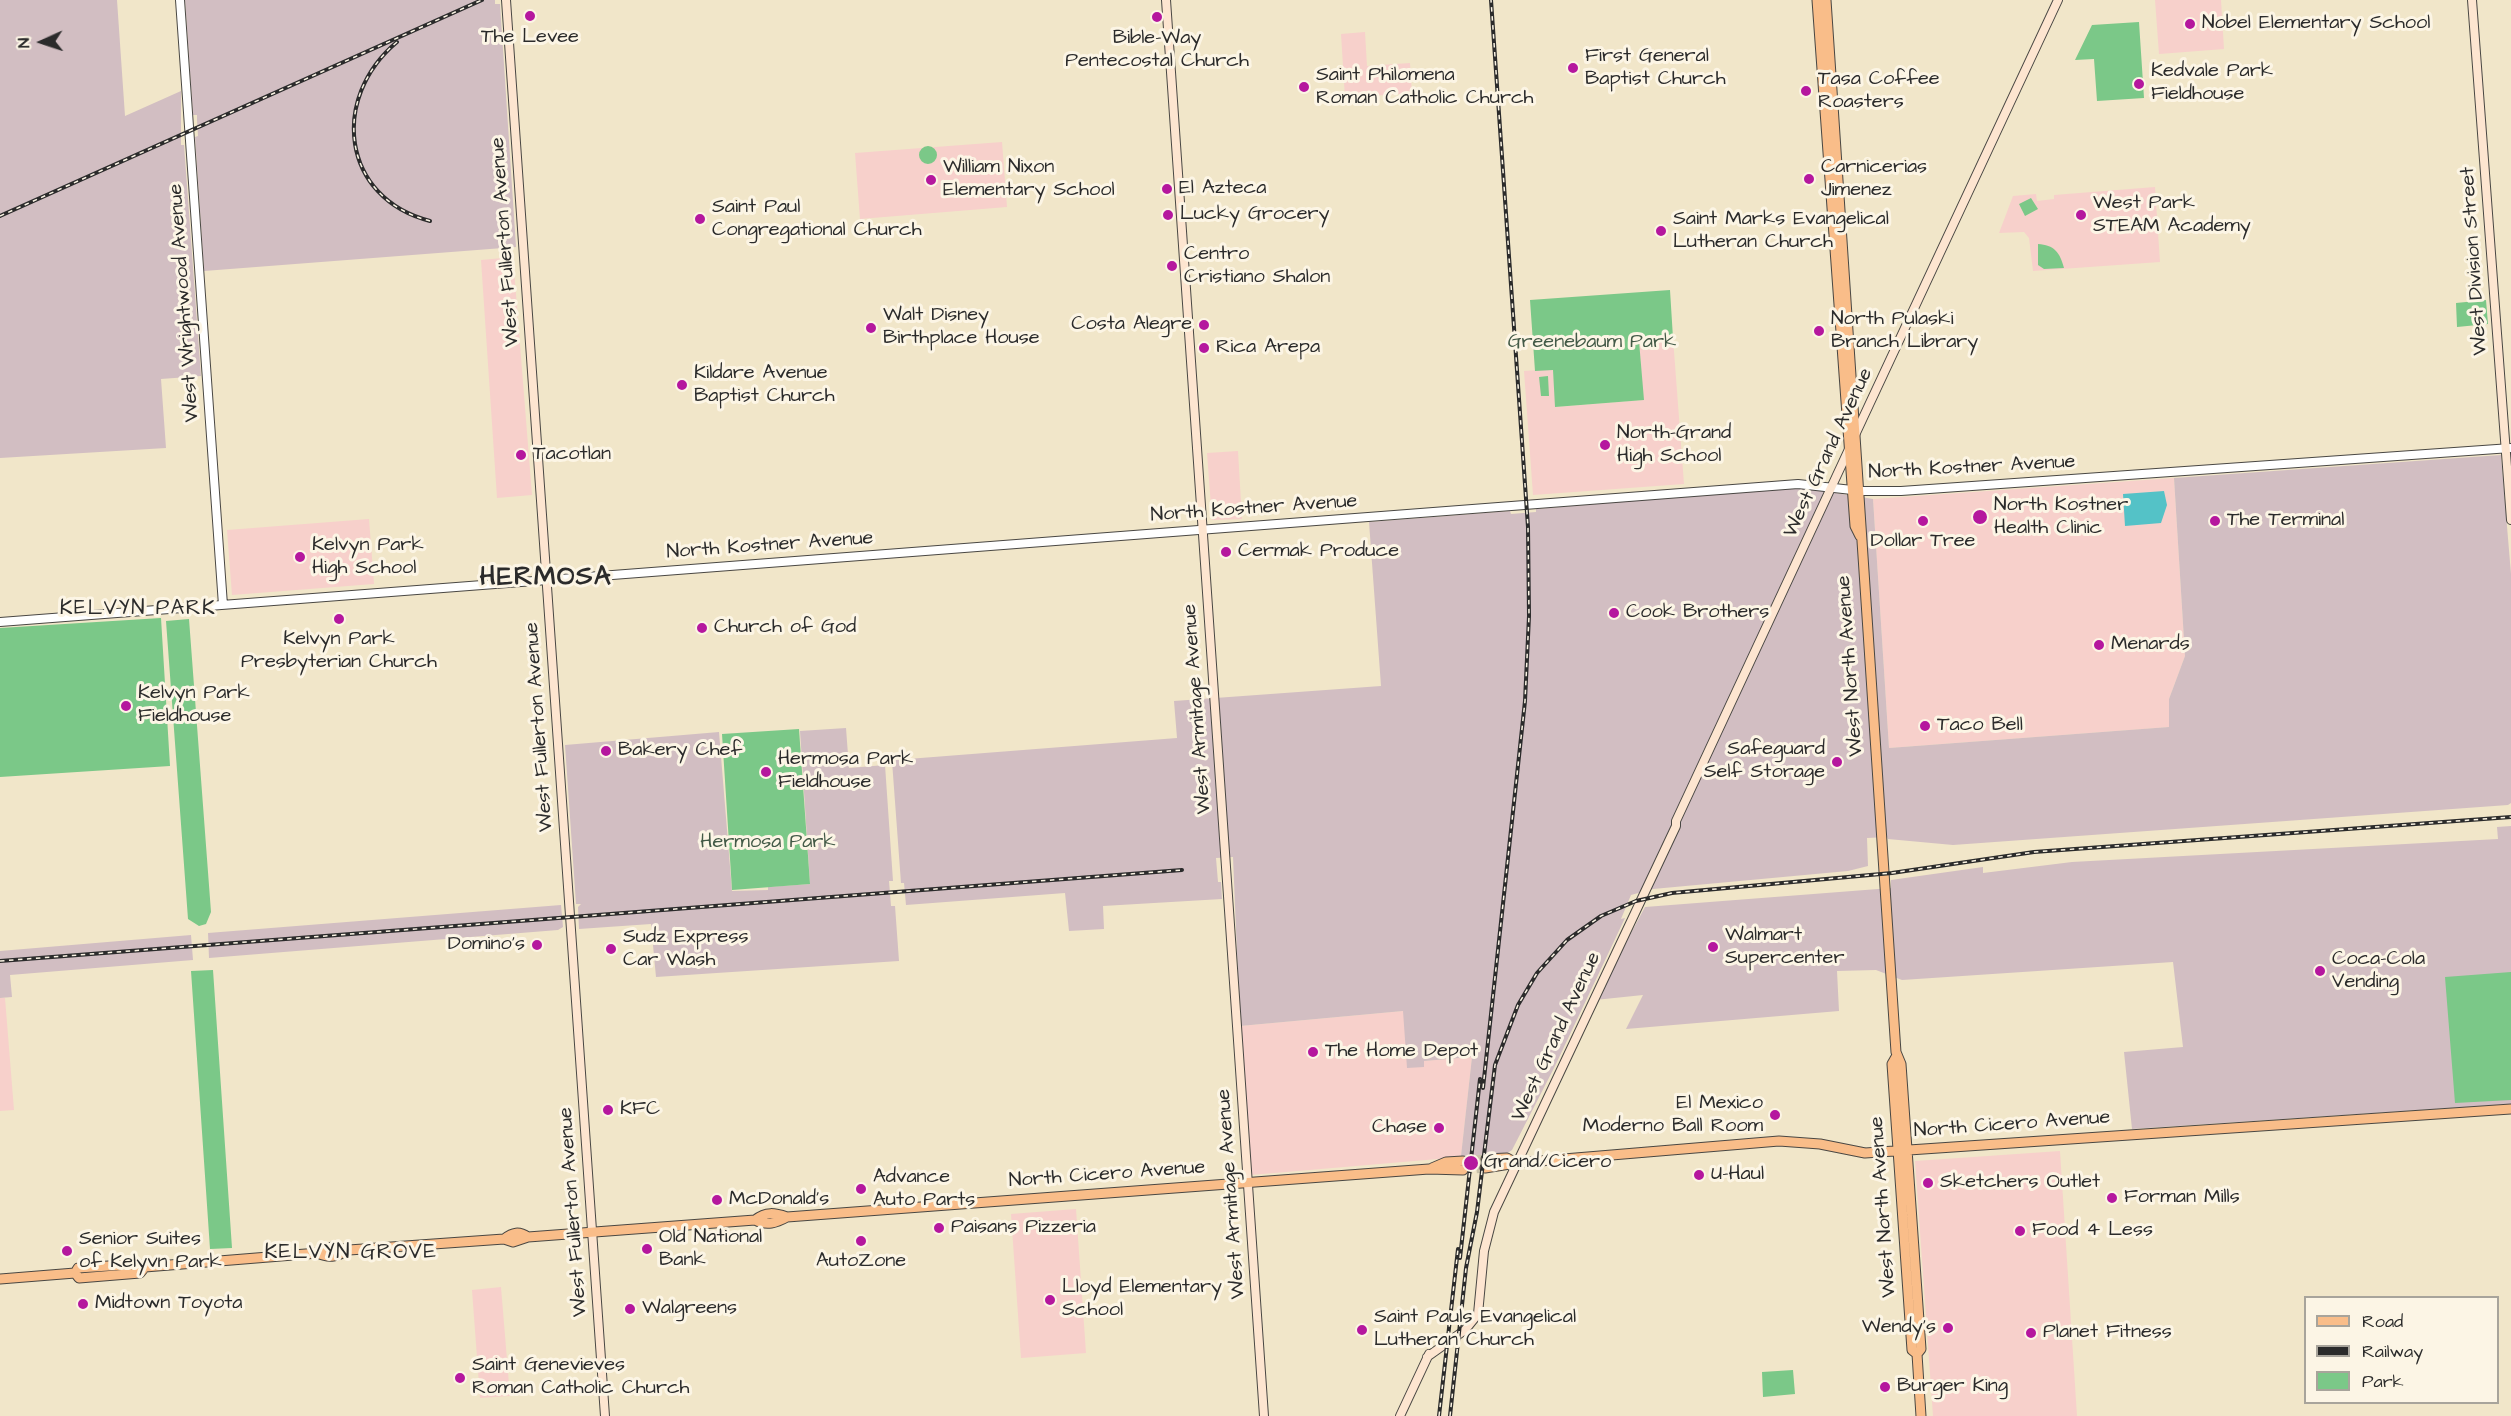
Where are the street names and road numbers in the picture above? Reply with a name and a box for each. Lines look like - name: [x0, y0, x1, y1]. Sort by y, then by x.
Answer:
- street label: West Fullerton Avenue: [487, 136, 525, 348]
- street label: West Division Street: [2456, 166, 2494, 356]
- street label: West Wrightwood Avenue: [165, 183, 205, 423]
- street label: West Grand Avenue: [1779, 365, 1879, 541]
- street label: North Kostner Avenue: [1868, 451, 2076, 485]
- street label: North Kostner Avenue: [1150, 490, 1358, 528]
- street label: North Kostner Avenue: [666, 527, 874, 565]
- street label: West North Avenue: [1833, 575, 1869, 757]
- street label: West Armitage Avenue: [1179, 603, 1217, 815]
- street label: West Fullerton Avenue: [521, 621, 559, 833]
- street label: West Grand Avenue: [1507, 949, 1607, 1125]
- street label: West Armitage Avenue: [1213, 1088, 1251, 1300]
- street label: West Fullerton Avenue: [555, 1106, 593, 1318]
- street label: North Cicero Avenue: [1913, 1106, 2111, 1144]
- street label: West North Avenue: [1866, 1116, 1902, 1298]
- street label: North Cicero Avenue: [1008, 1156, 1206, 1194]

